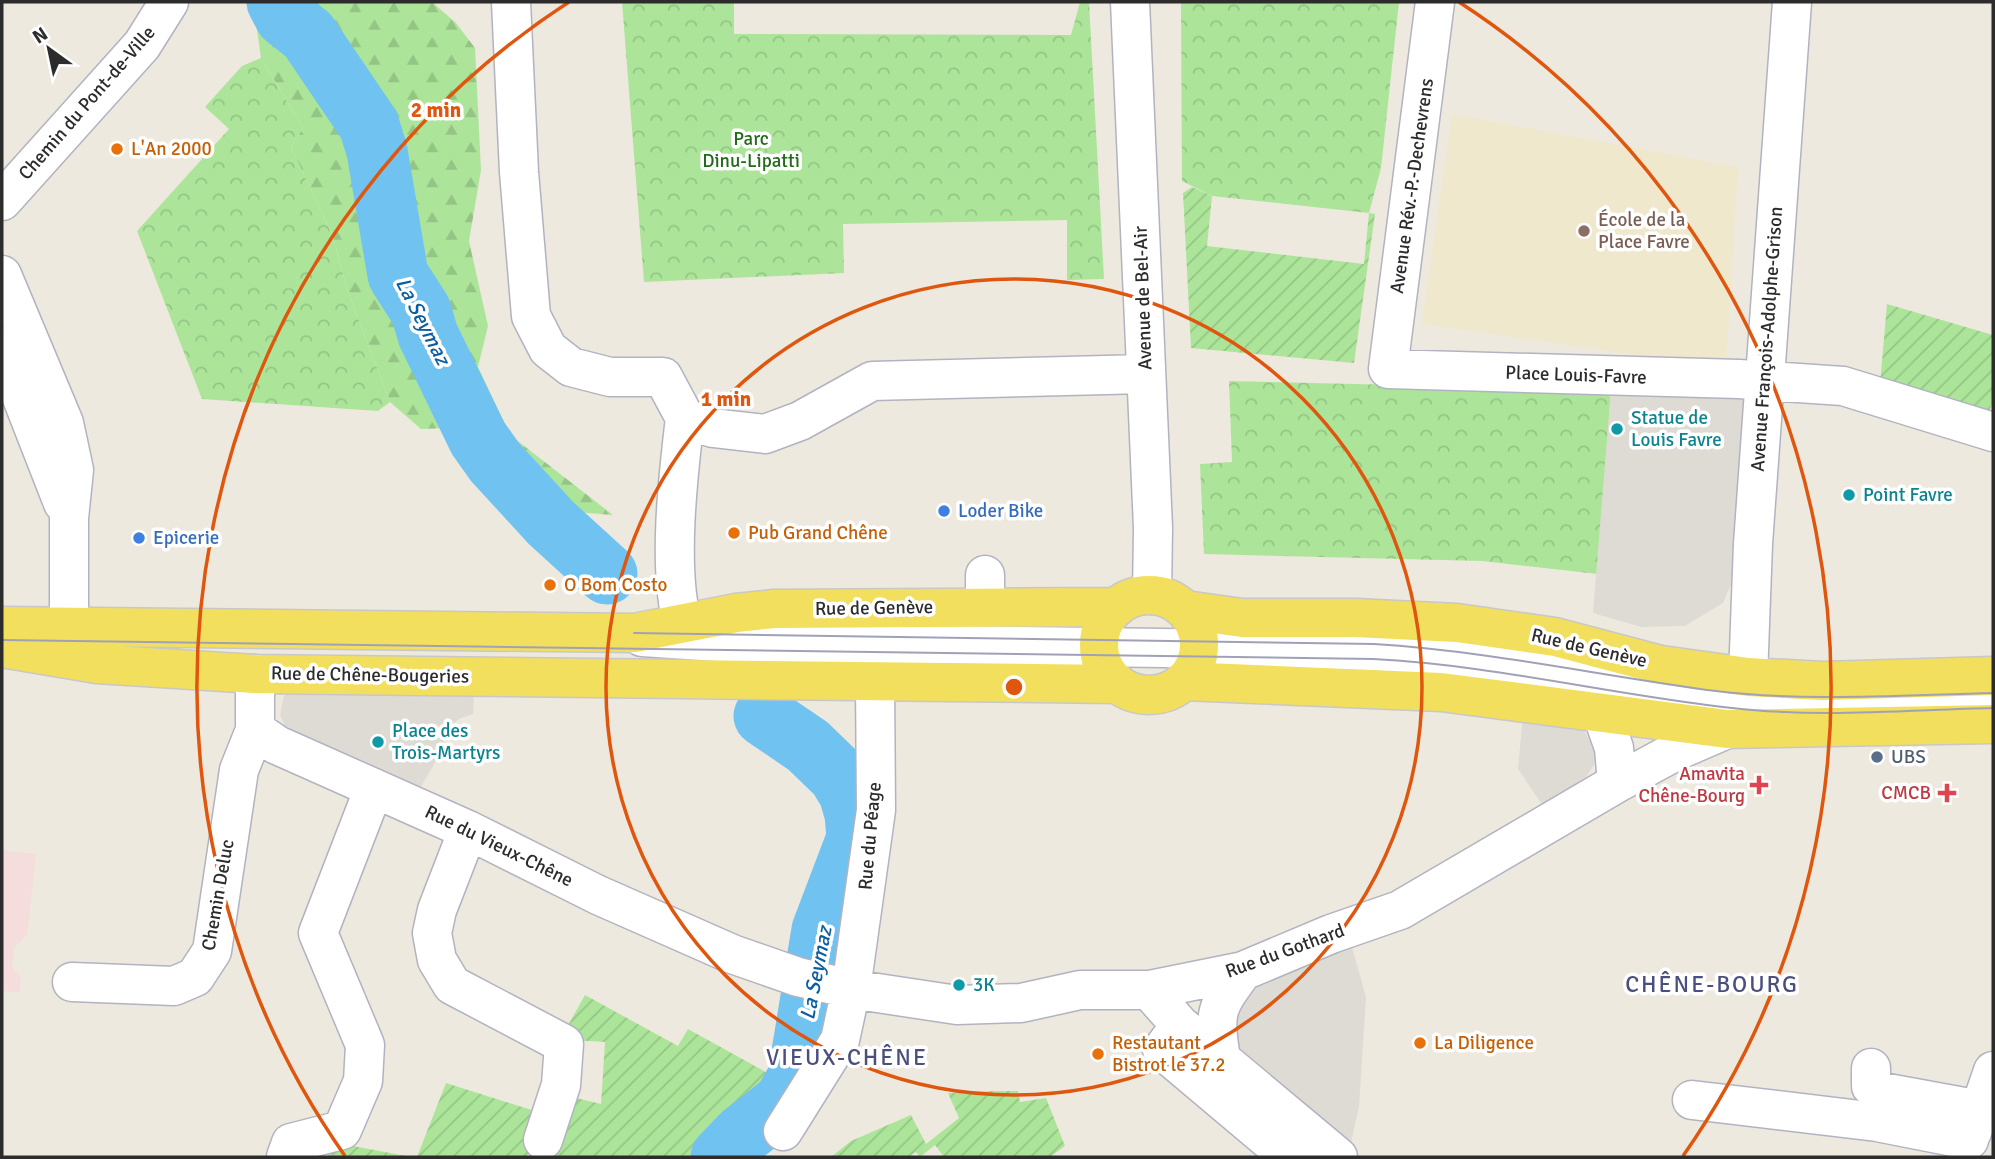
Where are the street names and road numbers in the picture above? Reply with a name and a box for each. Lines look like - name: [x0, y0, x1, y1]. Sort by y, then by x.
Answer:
- street label: Chemin du Pont-de-Ville: [13, 21, 161, 185]
- street label: Avenue Rév.-P.-Dechevrens: [1385, 77, 1439, 295]
- street label: Avenue François-Adolphe-Grison: [1746, 206, 1788, 472]
- street label: Avenue de Bel-Air: [1128, 226, 1158, 370]
- street label: Place Louis-Favre: [1505, 361, 1647, 389]
- street label: Rue de Genève: [815, 595, 933, 621]
- street label: Rue de Genève: [1529, 623, 1649, 673]
- street label: Rue de Chêne-Bougeries: [271, 661, 469, 689]
- street label: Rue du Péage: [853, 781, 887, 891]
- street label: Rue du Vieux-Chêne: [421, 800, 577, 892]
- street label: Chemin Deluc: [196, 837, 240, 953]
- street label: Rue du Gothard: [1222, 918, 1348, 984]

